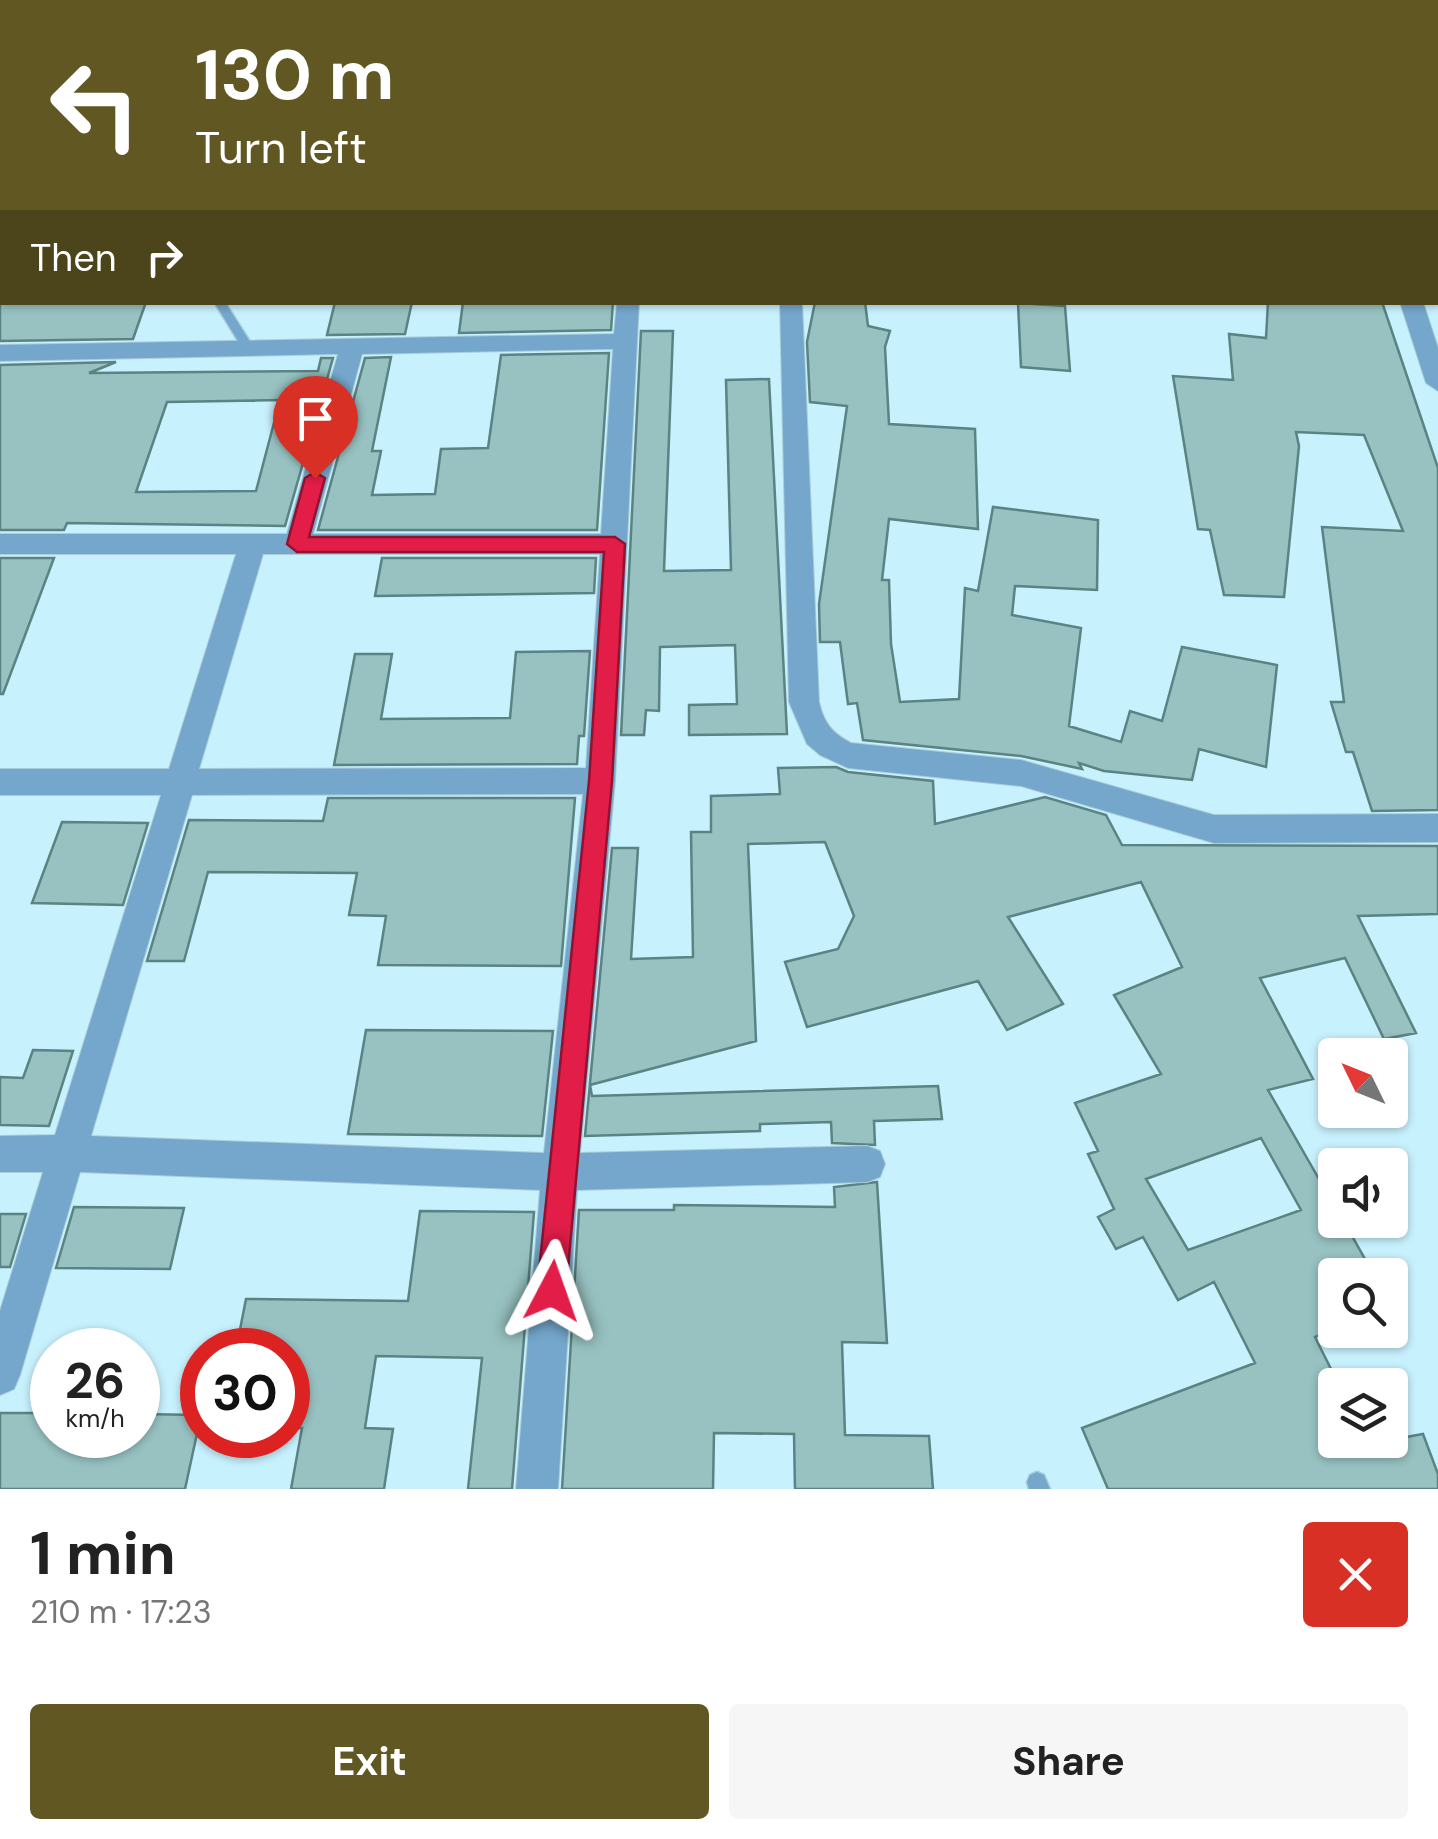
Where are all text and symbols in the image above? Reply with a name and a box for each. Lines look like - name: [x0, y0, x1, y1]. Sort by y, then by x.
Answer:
- text: 130 m: [195, 30, 394, 121]
- icon: left: [30, 40, 160, 170]
- text: Turn left: [195, 118, 367, 177]
- icon: right: [137, 230, 192, 285]
- text: Then: [30, 233, 117, 283]
- pin: [273, 376, 358, 479]
- icon: arrive: [288, 391, 343, 446]
- north arrow: [1318, 1038, 1408, 1128]
- map controls: [1318, 1038, 1408, 1458]
- button: sound: [1318, 1148, 1408, 1238]
- position arrow: [500, 1239, 604, 1343]
- button: search: [1318, 1258, 1408, 1348]
- speed limit sign: 30: [180, 1328, 310, 1458]
- text: 26: [65, 1348, 125, 1414]
- button: layers: [1318, 1368, 1408, 1458]
- text: km/h: [65, 1402, 125, 1435]
- text: 1 min: [30, 1514, 176, 1593]
- button: close: [1303, 1522, 1408, 1627]
- text: 210 m · 17:23: [30, 1591, 212, 1633]
- button: Exit: [30, 1704, 709, 1819]
- button: Share: [729, 1704, 1408, 1819]

